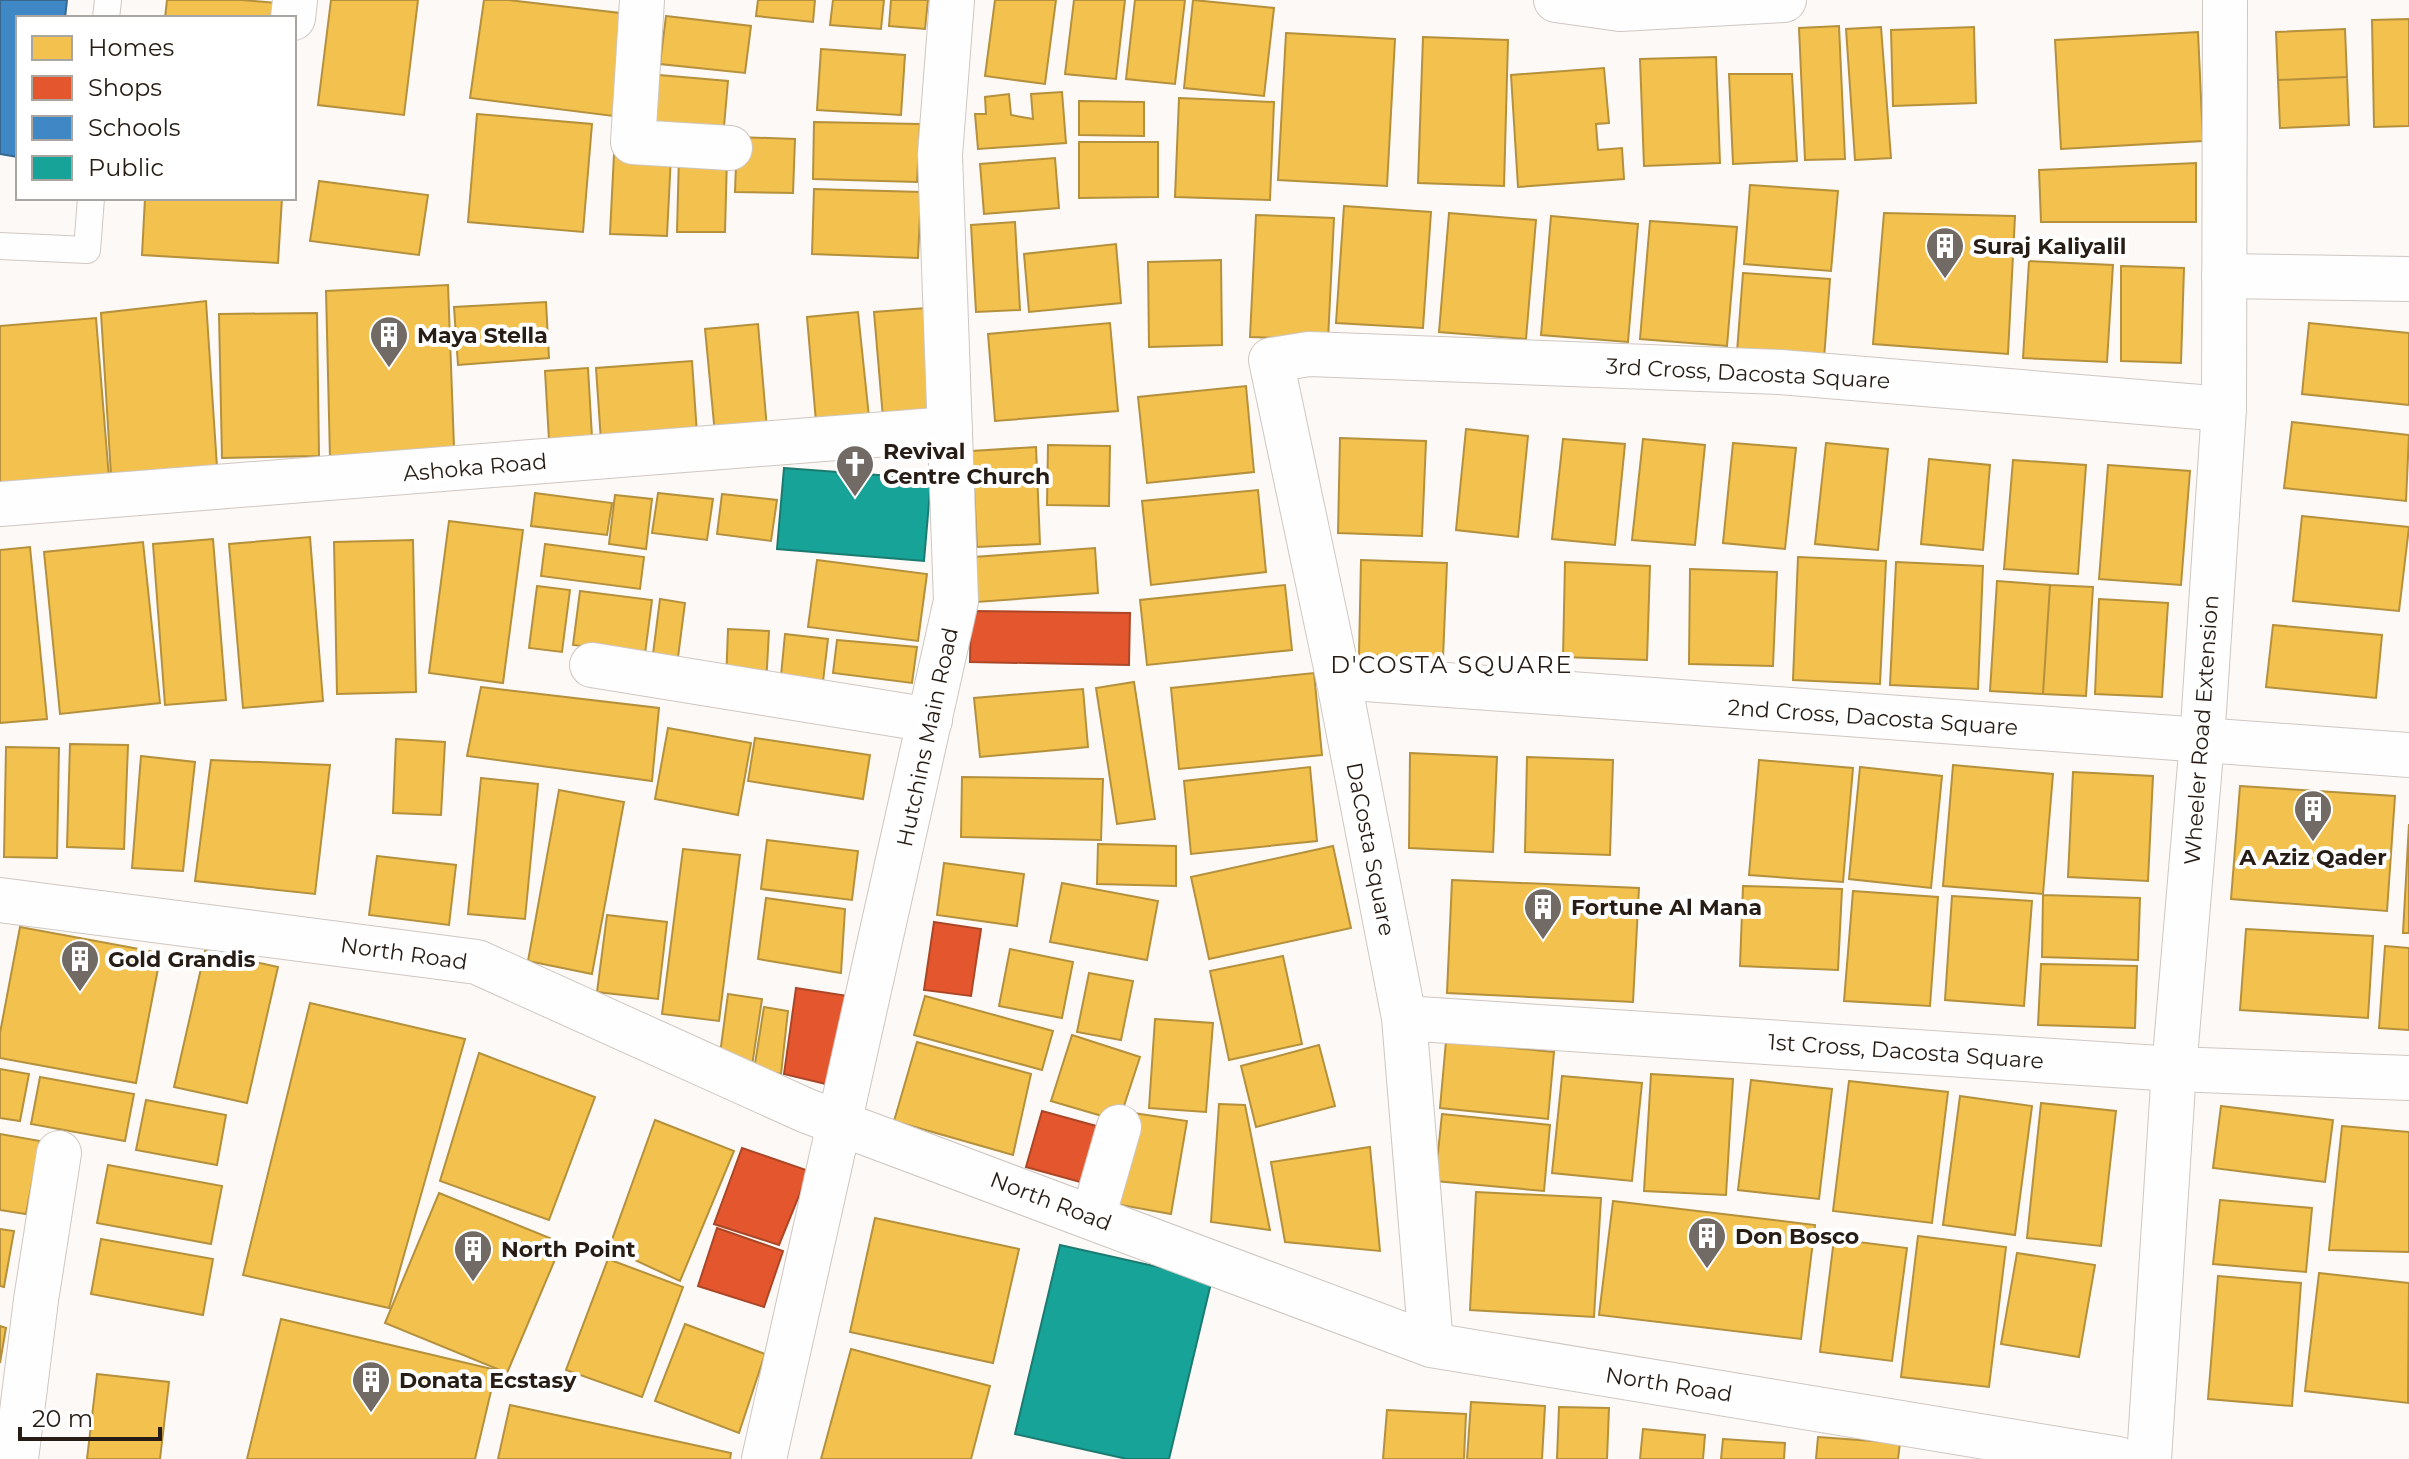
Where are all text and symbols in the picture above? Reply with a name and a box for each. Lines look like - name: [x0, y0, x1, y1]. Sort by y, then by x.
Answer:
- legend: [16, 16, 296, 200]
- text: Homes: [88, 33, 174, 62]
- text: Shops: [88, 73, 162, 102]
- text: Schools: [88, 113, 181, 142]
- text: Public: [88, 153, 164, 182]
- building icon: Suraj Kaliyalil: [1924, 225, 1966, 280]
- place label: Suraj Kaliyalil: [1973, 233, 2126, 260]
- building icon: Maya Stella: [368, 314, 410, 369]
- place label: Maya Stella: [417, 322, 548, 349]
- street label: 3rd Cross, Dacosta Square: [1605, 353, 1891, 394]
- place label: Revival Centre Church: [883, 438, 1050, 490]
- church icon: Revival Centre Church: [834, 443, 876, 498]
- street label: Ashoka Road: [402, 448, 548, 487]
- street label: Wheeler Road Extension: [2179, 594, 2224, 866]
- street label: Hutchins Main Road: [891, 625, 964, 849]
- district label: D'COSTA SQUARE: [1330, 650, 1574, 679]
- street label: 2nd Cross, Dacosta Square: [1727, 694, 2019, 741]
- street label: DaCosta Square: [1340, 760, 1401, 938]
- building icon: A Aziz Qader: [2292, 788, 2334, 843]
- place label: A Aziz Qader: [2238, 844, 2387, 871]
- building icon: Fortune Al Mana: [1522, 886, 1564, 941]
- place label: Fortune Al Mana: [1571, 894, 1762, 921]
- street label: North Road: [339, 931, 469, 976]
- building icon: Gold Grandis: [59, 938, 101, 993]
- place label: Gold Grandis: [108, 946, 256, 973]
- street label: 1st Cross, Dacosta Square: [1767, 1028, 2045, 1075]
- street label: North Road: [986, 1166, 1115, 1237]
- building icon: Don Bosco: [1686, 1215, 1728, 1270]
- place label: Don Bosco: [1735, 1223, 1859, 1250]
- building icon: North Point: [452, 1228, 494, 1283]
- place label: North Point: [501, 1236, 636, 1263]
- building icon: Donata Ecstasy: [350, 1359, 392, 1414]
- street label: North Road: [1604, 1361, 1734, 1408]
- place label: Donata Ecstasy: [399, 1367, 577, 1394]
- scale bar: [20, 1391, 160, 1441]
- text: 20 m: [32, 1404, 93, 1433]

